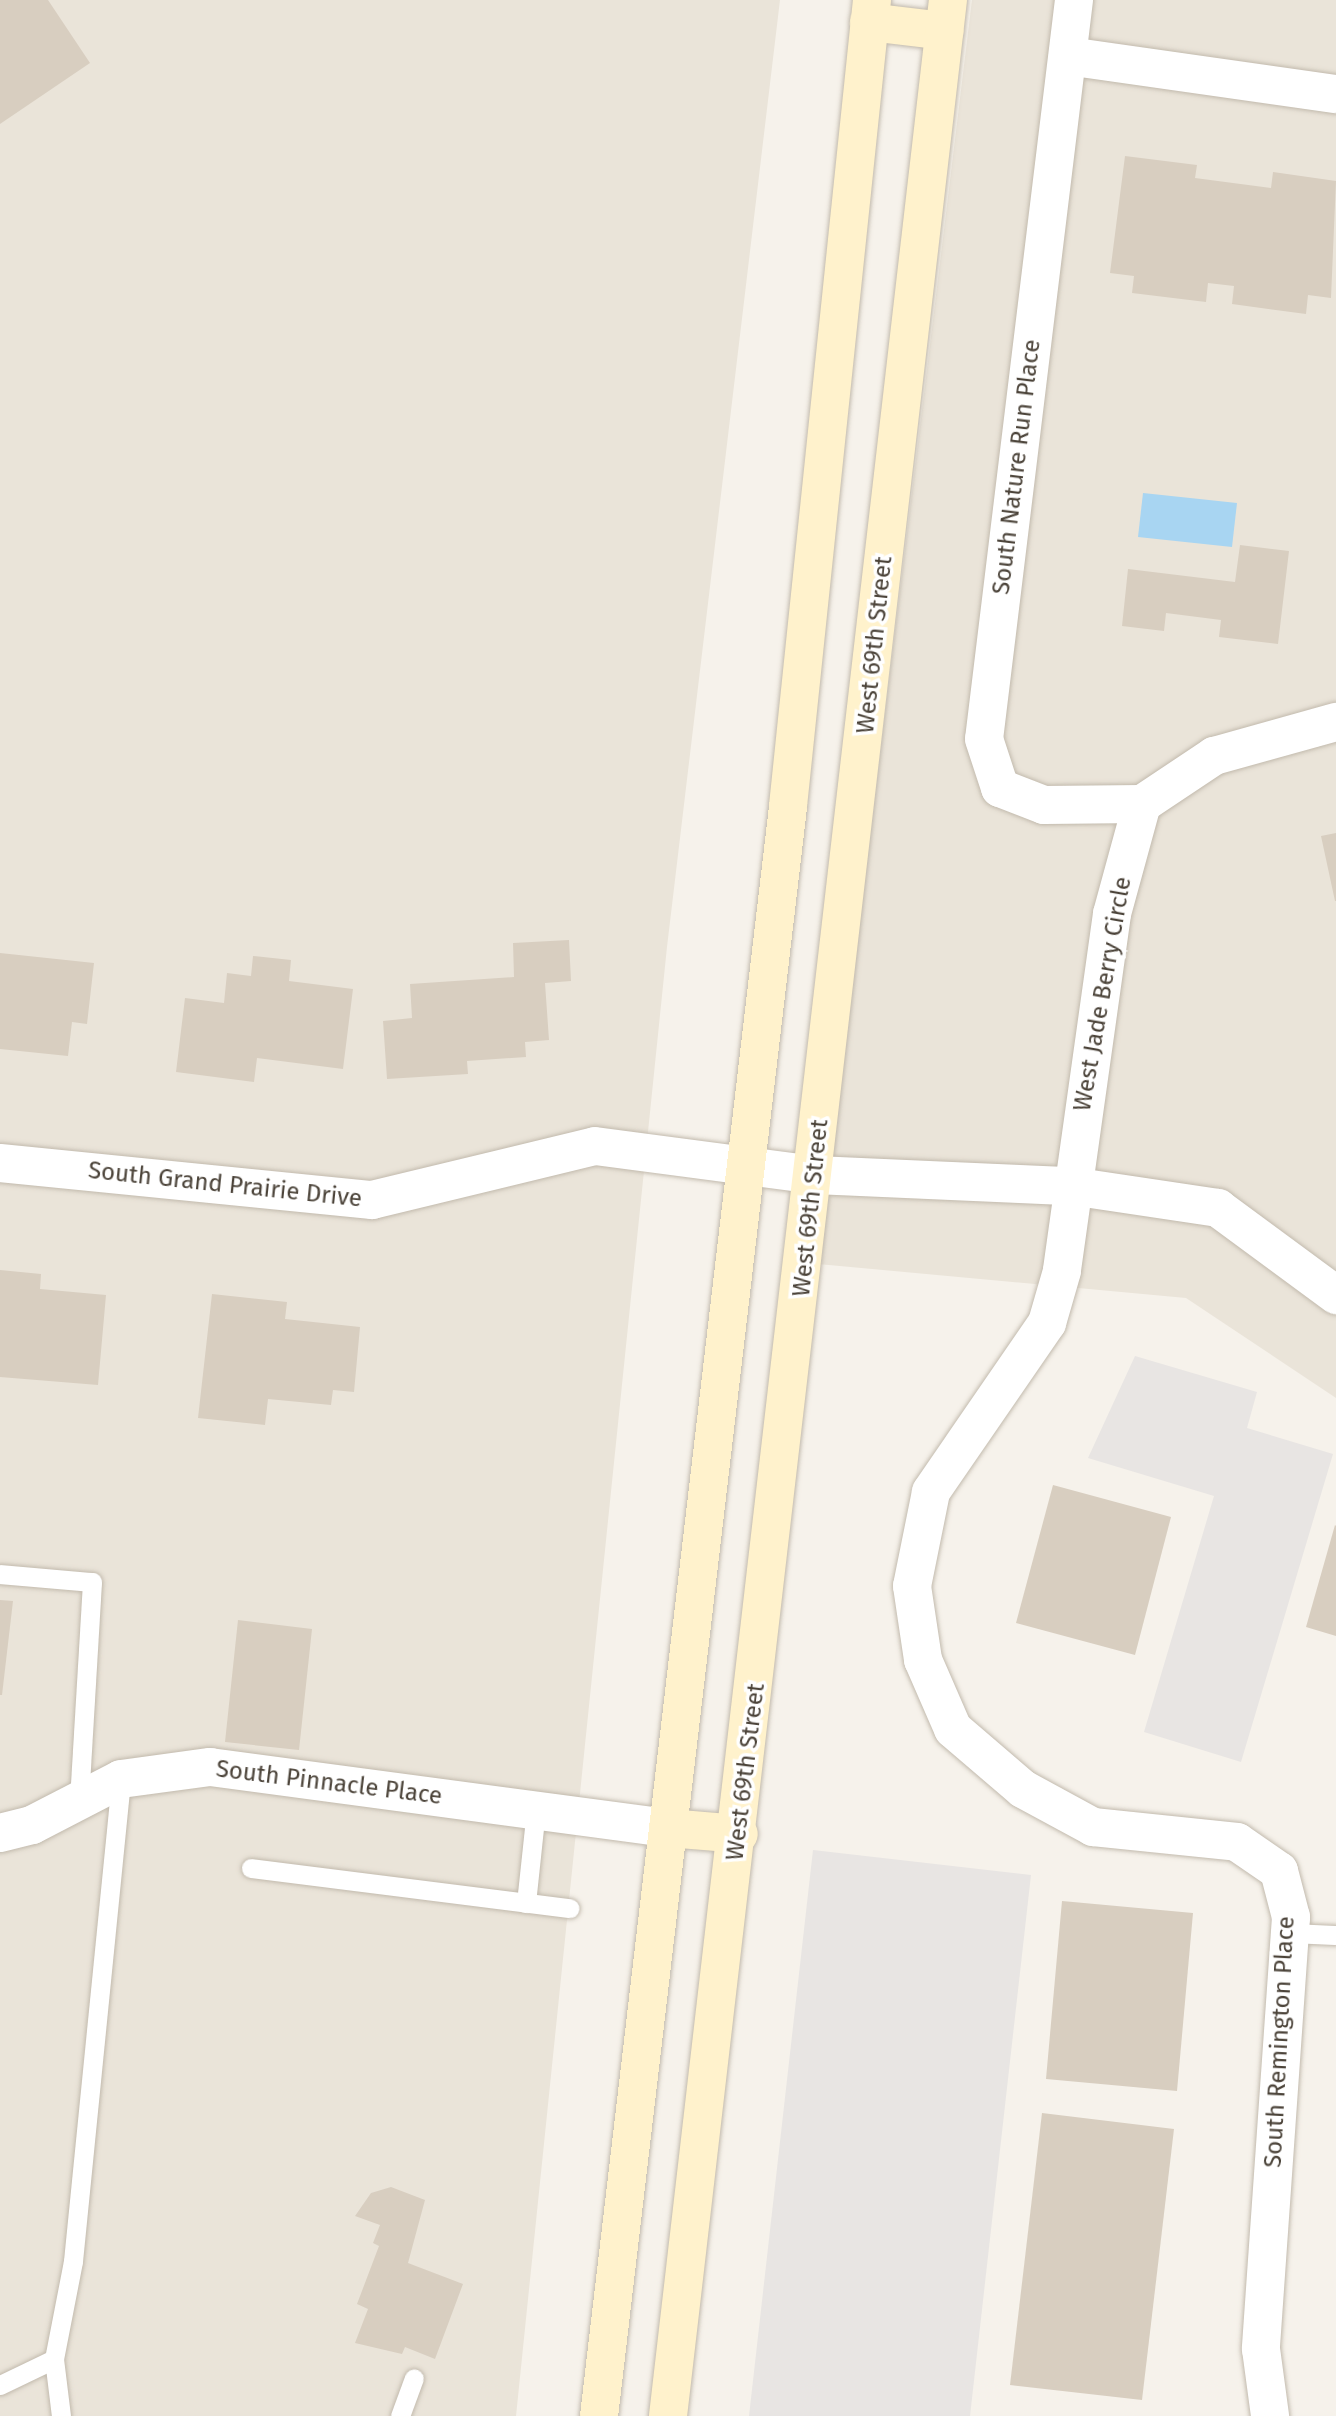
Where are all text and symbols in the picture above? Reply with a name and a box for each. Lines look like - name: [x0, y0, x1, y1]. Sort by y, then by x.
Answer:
- street label: South Nature Run Place: [987, 338, 1047, 596]
- street label: West 69th Street: [851, 555, 899, 735]
- street label: West Jade Berry Circle: [1068, 874, 1138, 1114]
- street label: West 69th Street: [787, 1118, 835, 1298]
- street label: South Grand Prairie Drive: [87, 1156, 363, 1214]
- street label: West 69th Street: [721, 1682, 771, 1862]
- street label: South Pinnacle Place: [214, 1755, 444, 1811]
- street label: South Remington Place: [1259, 1916, 1301, 2168]

